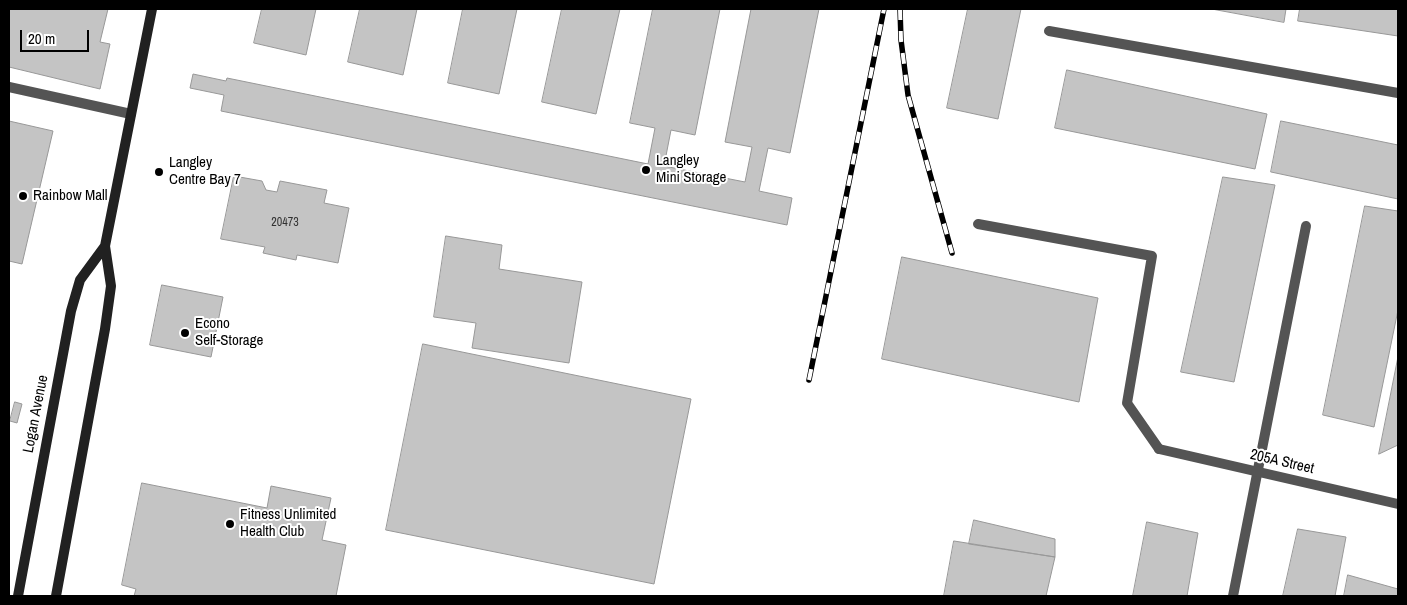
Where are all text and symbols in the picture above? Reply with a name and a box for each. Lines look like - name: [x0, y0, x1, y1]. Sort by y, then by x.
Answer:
- scale bar: [22, 20, 91, 52]
- text: 20 m: [28, 28, 55, 49]
- place label: Langley Mini Storage: [656, 152, 726, 187]
- place label: Langley Centre Bay 7: [169, 154, 241, 189]
- marker: Langley Mini Storage: [640, 164, 652, 176]
- marker: Langley Centre Bay 7: [153, 166, 165, 178]
- place label: Rainbow Mall: [33, 187, 108, 205]
- marker: Rainbow Mall: [17, 190, 29, 202]
- house number: 20473: [271, 216, 299, 230]
- place label: Econo Self-Storage: [195, 315, 263, 350]
- marker: Econo Self-Storage: [179, 327, 191, 339]
- street label: Logan Avenue: [20, 373, 52, 455]
- street label: 205A Street: [1248, 446, 1316, 478]
- place label: Fitness Unlimited Health Club: [240, 506, 336, 541]
- marker: Fitness Unlimited Health Club: [224, 518, 236, 530]

